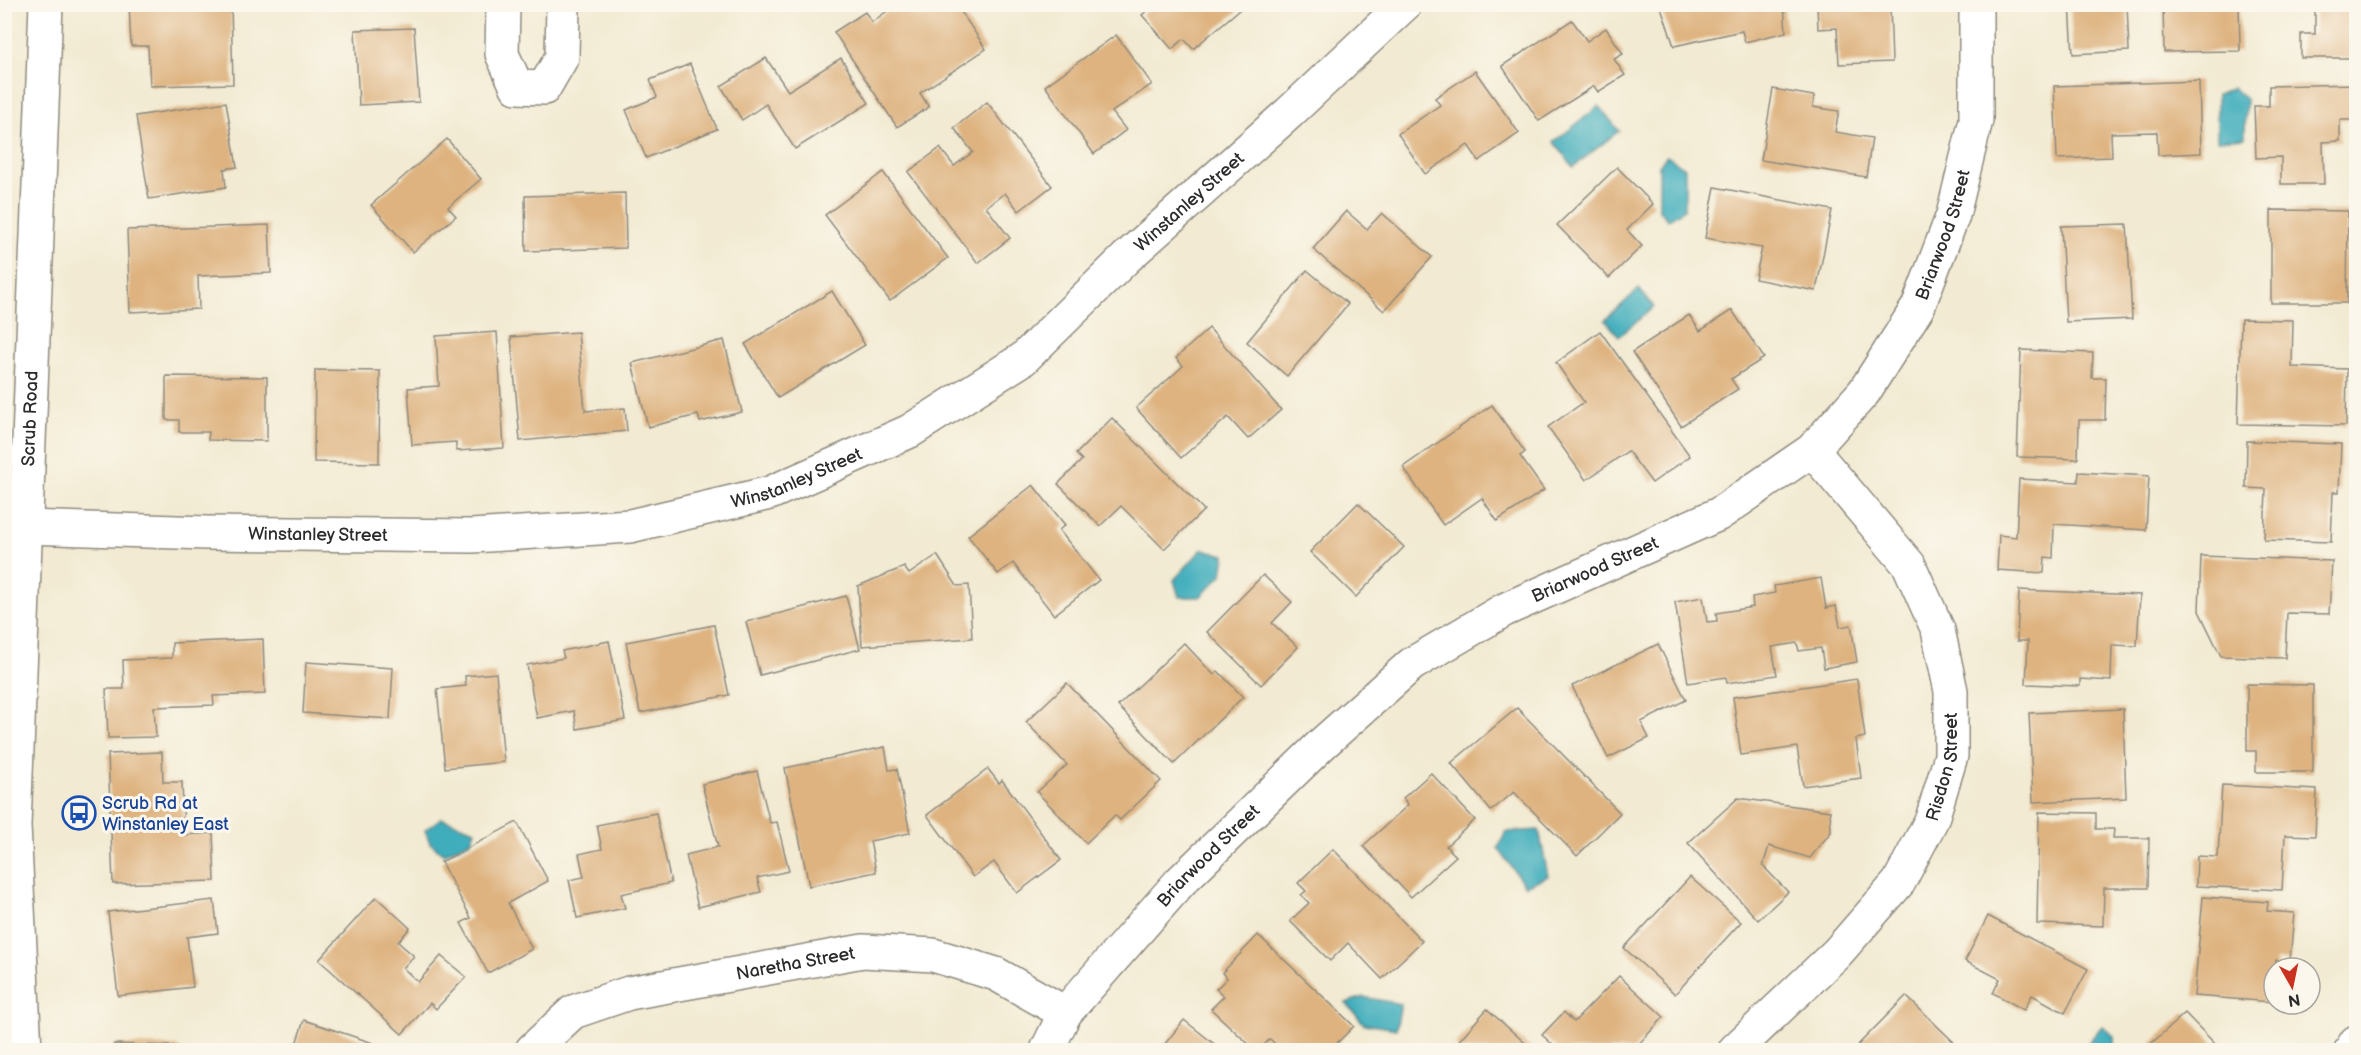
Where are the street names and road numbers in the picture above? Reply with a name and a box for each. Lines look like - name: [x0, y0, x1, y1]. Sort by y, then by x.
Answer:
- street label: Winstanley Street: [1130, 147, 1248, 256]
- street label: Briarwood Street: [1911, 167, 1974, 303]
- street label: Scrub Road: [18, 370, 42, 467]
- street label: Winstanley Street: [729, 443, 866, 512]
- street label: Winstanley Street: [248, 523, 388, 546]
- street label: Briarwood Street: [1528, 532, 1662, 607]
- street label: Risdon Street: [1922, 712, 1962, 823]
- street label: Briarwood Street: [1153, 800, 1264, 911]
- street label: Naretha Street: [734, 942, 857, 984]

